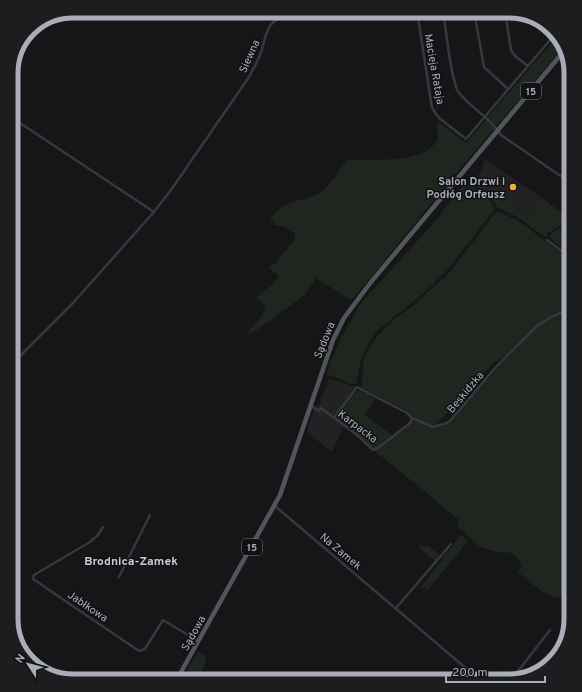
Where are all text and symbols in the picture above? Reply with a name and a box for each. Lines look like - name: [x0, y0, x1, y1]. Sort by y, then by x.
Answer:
- street label: Macieja Rataja: [421, 33, 447, 106]
- street label: Siewna: [236, 37, 264, 75]
- road number: 15: [521, 83, 541, 99]
- place label: Salon Drzwi i Podłóg Orfeusz: [427, 175, 505, 202]
- marker: Salon Drzwi i Podłóg Orfeusz: [508, 182, 518, 192]
- street label: Sądowa: [311, 320, 339, 361]
- street label: Beskidzka: [444, 369, 487, 416]
- street label: Karpacka: [335, 407, 380, 446]
- street label: Na Zamek: [317, 530, 364, 573]
- road number: 15: [242, 539, 262, 555]
- district label: Brodnica-Zamek: [84, 554, 178, 570]
- street label: Jabłkowa: [64, 588, 111, 626]
- street label: Sądowa: [178, 613, 209, 654]
- north arrow: [8, 644, 48, 684]
- text: N: [13, 651, 29, 666]
- scale bar: [446, 658, 545, 684]
- text: 200 m: [452, 665, 488, 681]

